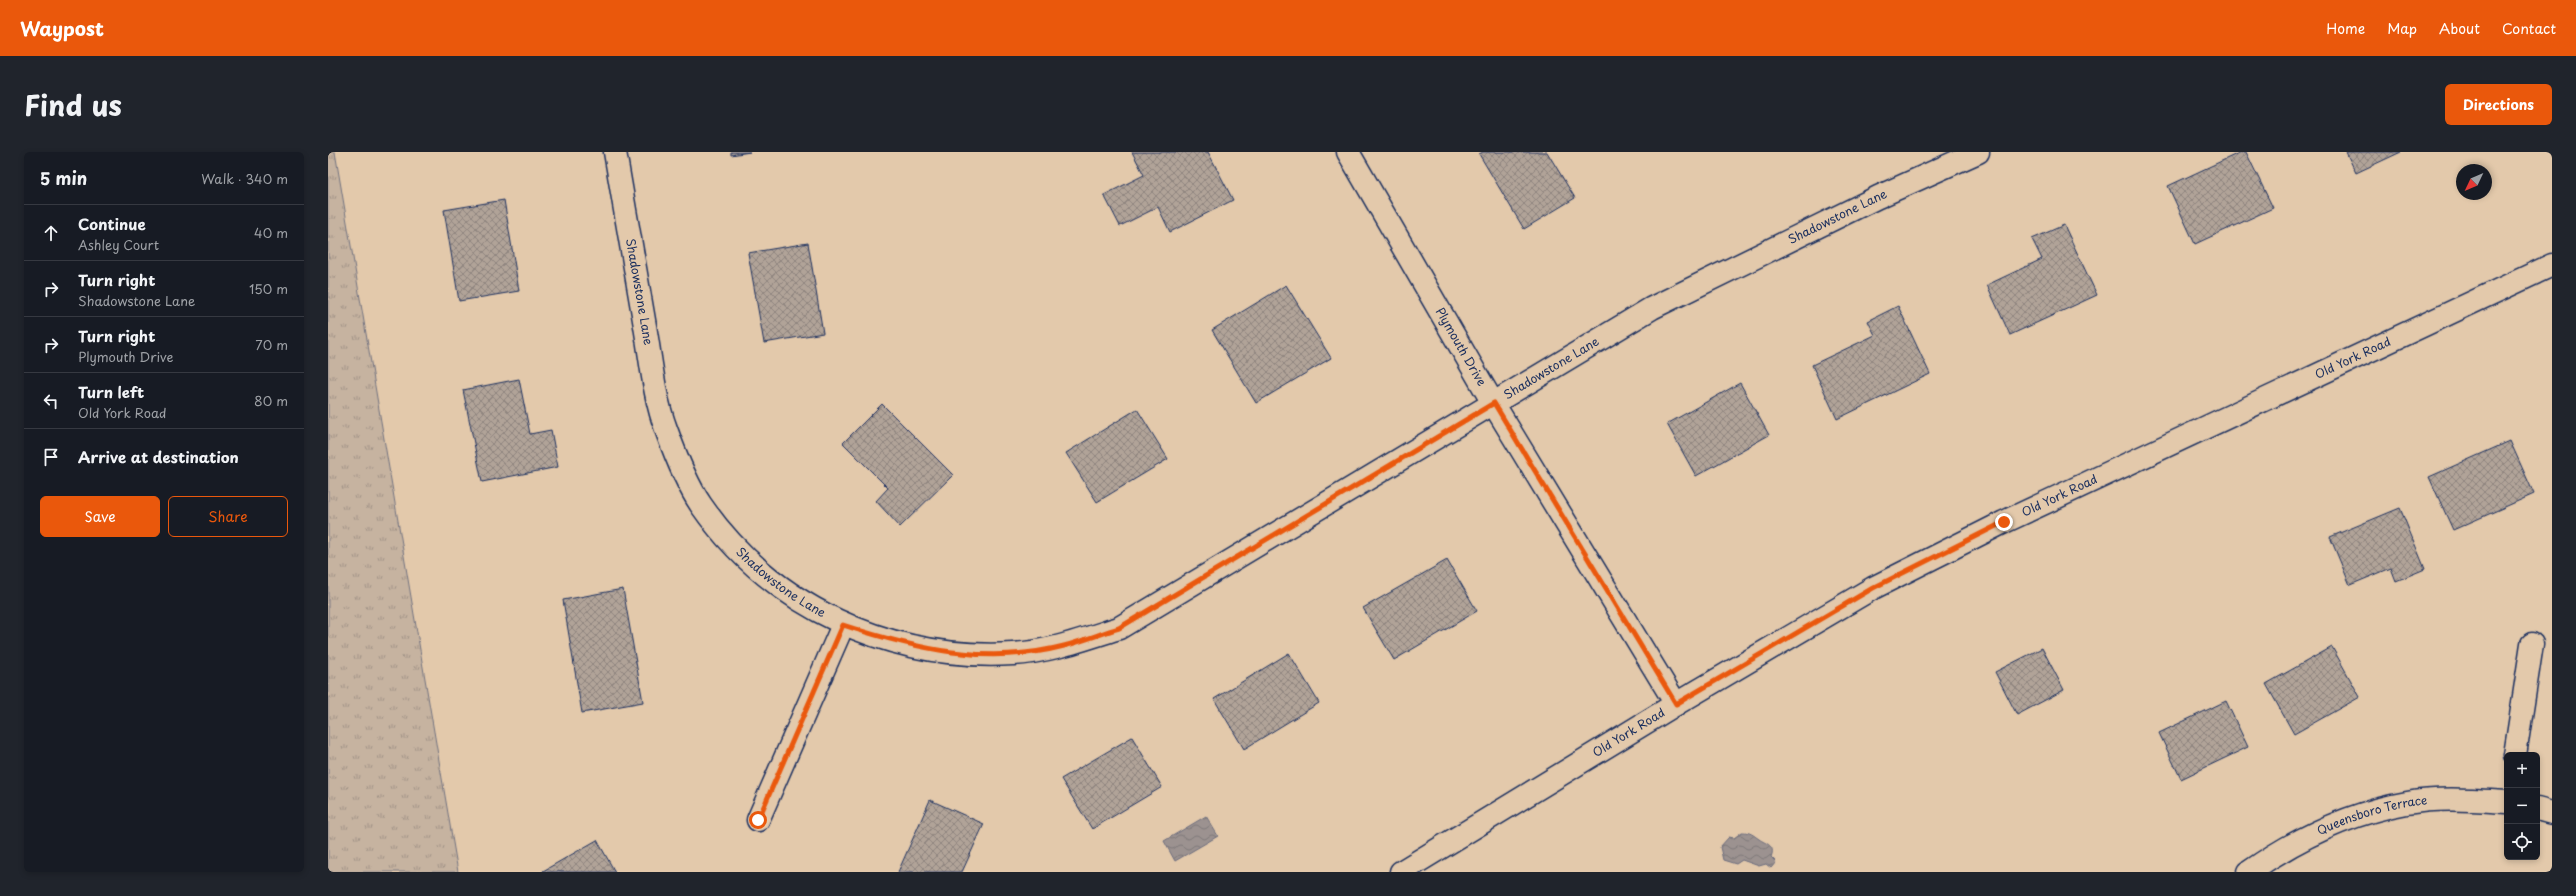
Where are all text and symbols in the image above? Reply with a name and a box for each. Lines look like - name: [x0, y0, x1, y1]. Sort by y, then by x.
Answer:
- text: Waypost: [20, 14, 104, 42]
- text: Home: [2326, 18, 2365, 39]
- text: Map: [2387, 18, 2417, 39]
- text: About: [2439, 18, 2480, 39]
- text: Contact: [2502, 18, 2556, 39]
- text: Find us: [24, 83, 122, 126]
- button: Directions: [2445, 84, 2552, 125]
- north arrow: [2456, 164, 2492, 200]
- text: 5 min: [40, 165, 87, 191]
- text: Walk · 340 m: [201, 169, 288, 188]
- street label: Shadowstone Lane: [1785, 184, 1890, 248]
- text: Continue: [78, 212, 146, 235]
- icon: ahead: [40, 222, 62, 244]
- text: 40 m: [254, 223, 288, 242]
- text: Ashley Court: [78, 235, 159, 254]
- street label: Shadowstone Lane: [622, 237, 658, 347]
- text: Turn right: [78, 268, 155, 291]
- icon: right: [40, 278, 62, 300]
- text: 150 m: [249, 279, 288, 298]
- text: Shadowstone Lane: [78, 291, 195, 310]
- street label: Plymouth Drive: [1432, 304, 1491, 389]
- text: Turn right: [78, 324, 155, 347]
- street label: Shadowstone Lane: [1500, 332, 1602, 403]
- street label: Old York Road: [2312, 332, 2394, 383]
- icon: right: [40, 334, 62, 356]
- text: 70 m: [255, 335, 288, 354]
- text: Plymouth Drive: [78, 347, 173, 366]
- text: Turn left: [78, 380, 144, 403]
- icon: left: [40, 390, 62, 412]
- text: 80 m: [254, 391, 288, 410]
- text: Old York Road: [78, 403, 167, 422]
- text: Arrive at destination: [78, 445, 239, 468]
- icon: arrive: [40, 446, 62, 468]
- street label: Old York Road: [2018, 469, 2100, 521]
- button: Save: [40, 496, 160, 537]
- button: Share: [168, 496, 288, 537]
- route end: [1995, 513, 2013, 531]
- street label: Shadowstone Lane: [732, 543, 830, 621]
- street label: Old York Road: [1589, 703, 1668, 761]
- map controls: [2504, 752, 2540, 860]
- button: +: [2504, 752, 2540, 788]
- button: −: [2504, 788, 2540, 824]
- street label: Queensboro Terrace: [2314, 790, 2428, 839]
- route start: [749, 811, 767, 829]
- button: locate: [2504, 824, 2540, 860]

